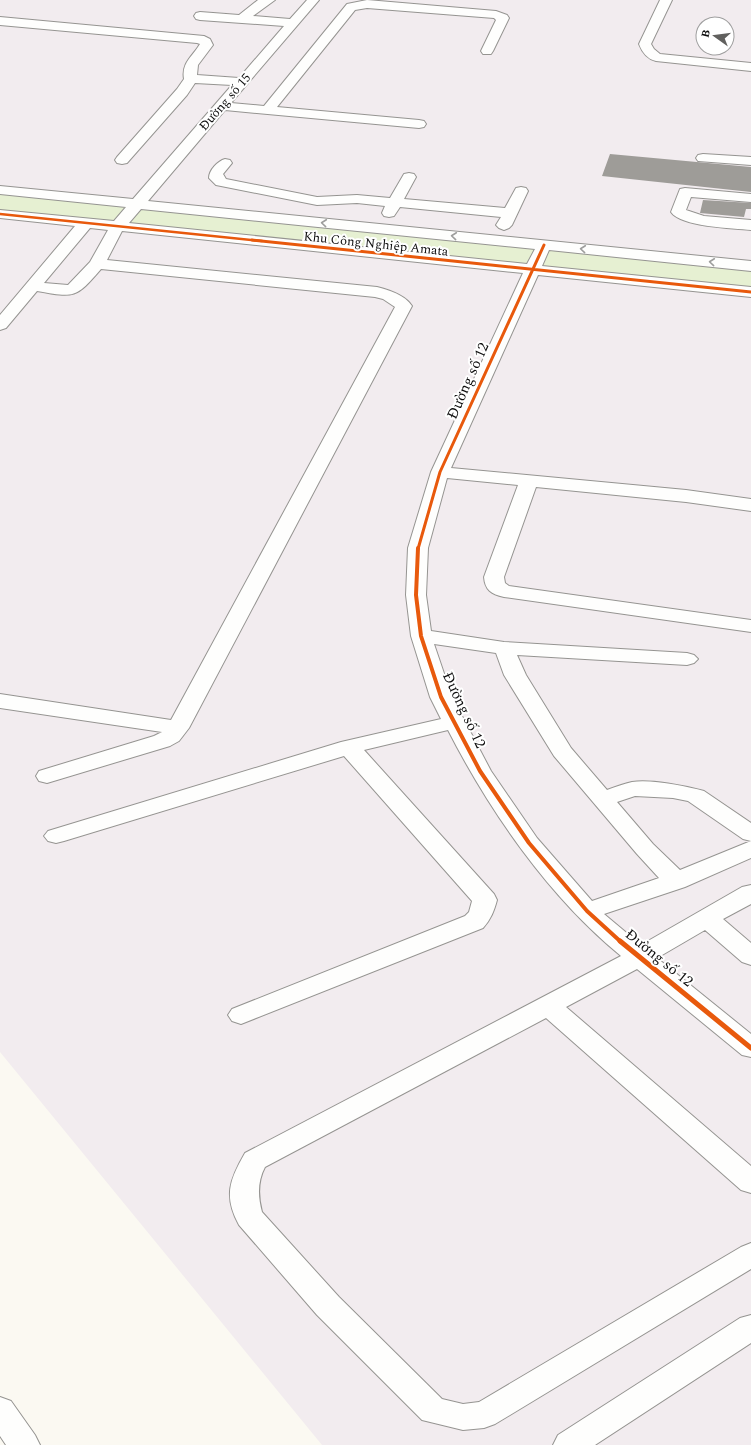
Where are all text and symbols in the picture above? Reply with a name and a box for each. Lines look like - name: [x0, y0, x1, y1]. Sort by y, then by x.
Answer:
- north arrow: [695, 16, 735, 56]
- text: B: [697, 28, 715, 40]
- street label: Đường số 15: [194, 69, 256, 135]
- one-way arrow: [321, 218, 327, 227]
- street label: Khu Công Nghiệp Amata: [303, 226, 450, 262]
- one-way arrow: [450, 231, 457, 240]
- one-way arrow: [580, 245, 586, 254]
- one-way arrow: [709, 258, 715, 267]
- street label: Đường số 12: [441, 339, 495, 423]
- street label: Đường số 12: [436, 668, 492, 752]
- street label: Đường số 12: [620, 923, 698, 993]

